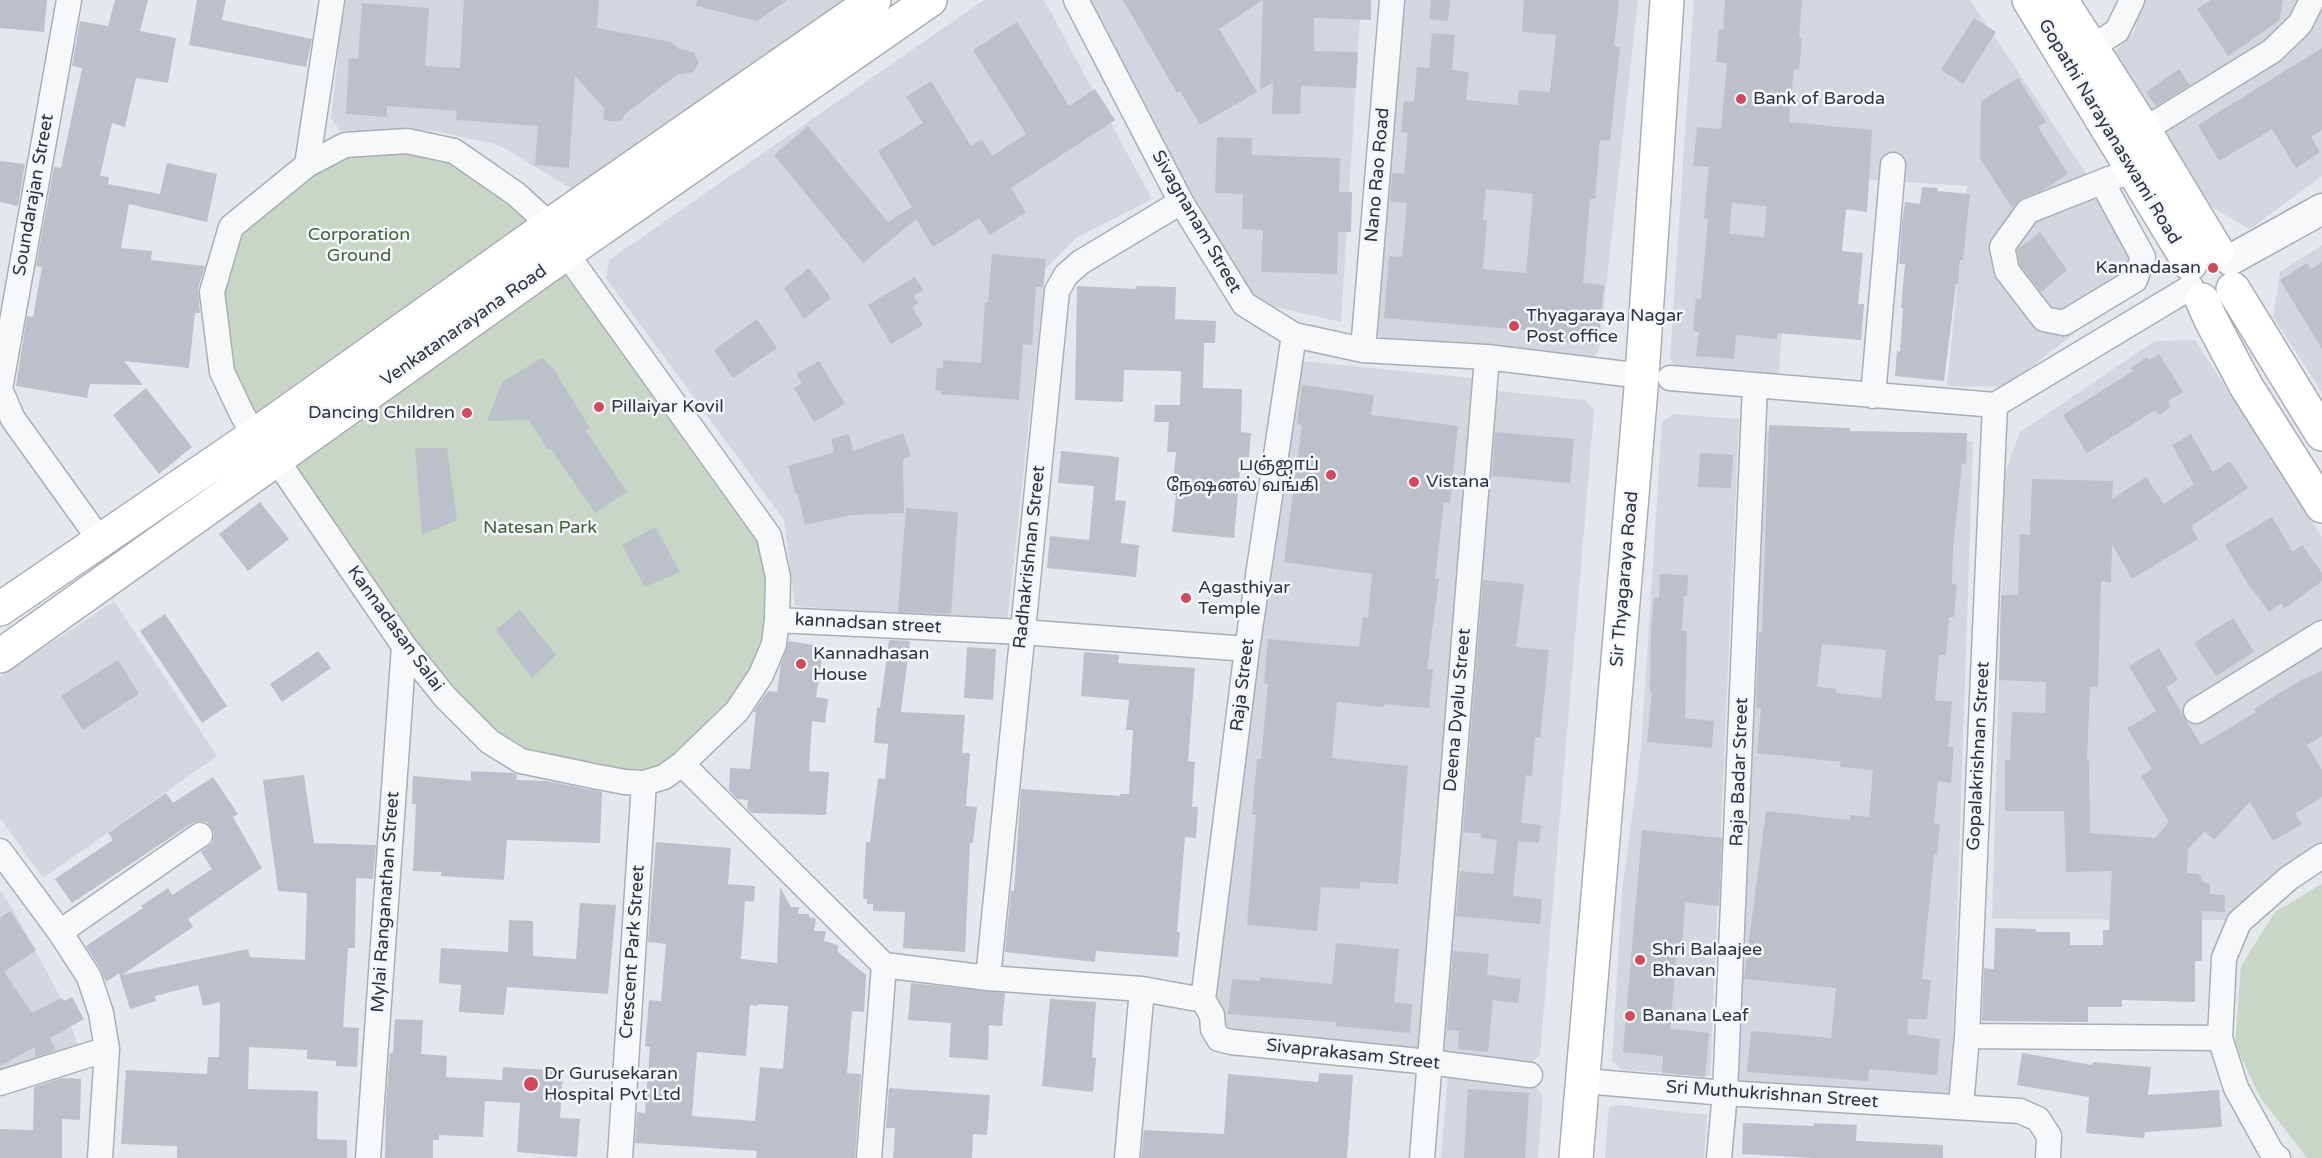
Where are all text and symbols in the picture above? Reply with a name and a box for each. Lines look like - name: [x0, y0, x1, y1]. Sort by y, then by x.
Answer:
- street label: Gopathi Narayanaswami Road: [2033, 16, 2185, 248]
- place label: Bank of Baroda: [1753, 88, 1885, 110]
- marker: Bank of Baroda: [1734, 92, 1748, 106]
- street label: Nano Rao Road: [1361, 107, 1395, 243]
- street label: Soundarajan Street: [9, 112, 59, 278]
- street label: Sivagnanam Street: [1146, 147, 1246, 297]
- park label: Corporation Ground: [308, 224, 410, 266]
- place label: Kannadasan: [2096, 257, 2201, 279]
- street label: Venkatanarayana Road: [377, 260, 551, 392]
- marker: Kannadasan: [2206, 261, 2220, 275]
- place label: Thyagaraya Nagar Post office: [1526, 305, 1683, 348]
- marker: Thyagaraya Nagar Post office: [1507, 319, 1521, 333]
- place label: Pillaiyar Kovil: [611, 396, 724, 418]
- marker: Pillaiyar Kovil: [592, 400, 606, 414]
- place label: Dancing Children: [308, 402, 455, 424]
- marker: Dancing Children: [460, 406, 474, 420]
- place label: பஞ்ஐாப் நேஷனல் வங்கி: [1166, 454, 1319, 496]
- street label: Radhakrishnan Street: [1010, 464, 1050, 650]
- marker: பஞ்ஐாப் நேஷனல் வங்கி: [1324, 468, 1338, 482]
- place label: Vistana: [1426, 471, 1489, 493]
- marker: Vistana: [1407, 475, 1421, 489]
- street label: Sir Thyagaraya Road: [1607, 490, 1643, 668]
- park label: Natesan Park: [483, 517, 597, 539]
- street label: Kannadasan Salai: [342, 562, 448, 696]
- place label: Agasthiyar Temple: [1198, 577, 1290, 620]
- marker: Agasthiyar Temple: [1179, 591, 1193, 605]
- street label: kannadsan street: [794, 609, 942, 639]
- street label: Deena Dyalu Street: [1440, 627, 1476, 793]
- street label: Raja Street: [1227, 637, 1259, 733]
- place label: Kannadhasan House: [813, 643, 929, 686]
- marker: Kannadhasan House: [794, 657, 808, 671]
- street label: Gopalakrishnan Street: [1963, 661, 1995, 851]
- street label: Raja Badar Street: [1727, 697, 1753, 847]
- street label: Mylai Ranganathan Street: [367, 791, 405, 1013]
- street label: Crescent Park Street: [616, 864, 650, 1040]
- place label: Shri Balaajee Bhavan: [1652, 939, 1762, 982]
- marker: Shri Balaajee Bhavan: [1633, 953, 1647, 967]
- place label: Banana Leaf: [1642, 1005, 1749, 1027]
- marker: Banana Leaf: [1623, 1009, 1637, 1023]
- street label: Sivaprakasam Street: [1265, 1035, 1441, 1075]
- place label: Dr Gurusekaran Hospital Pvt Ltd: [544, 1063, 681, 1106]
- marker: Dr Gurusekaran Hospital Pvt Ltd: [522, 1075, 540, 1093]
- street label: Sri Muthukrishnan Street: [1665, 1077, 1879, 1113]

